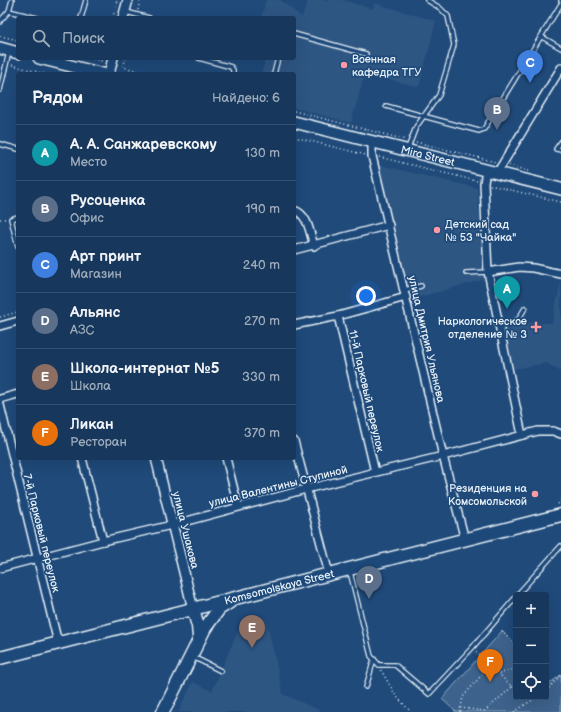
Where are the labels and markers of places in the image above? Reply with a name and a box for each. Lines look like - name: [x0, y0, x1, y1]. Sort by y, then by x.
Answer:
- pin: C: [517, 50, 543, 83]
- place label: Военная кафедра ТГУ: [352, 53, 422, 79]
- marker: Военная кафедра ТГУ: [339, 60, 349, 70]
- pin: B: [484, 97, 510, 130]
- place label: Детский сад № 53 "Чайка": [445, 218, 516, 244]
- marker: Детский сад № 53 "Чайка": [432, 225, 442, 235]
- pin: A: [494, 276, 520, 309]
- place label: Наркологическое отделение № 3: [438, 315, 527, 341]
- marker: Наркологическое отделение № 3: [530, 321, 542, 333]
- place label: Резиденция на Комсомольской: [448, 482, 527, 508]
- marker: Резиденция на Комсомольской: [530, 489, 540, 499]
- pin: D: [356, 566, 382, 599]
- pin: E: [239, 615, 265, 648]
- pin: F: [477, 649, 503, 682]

